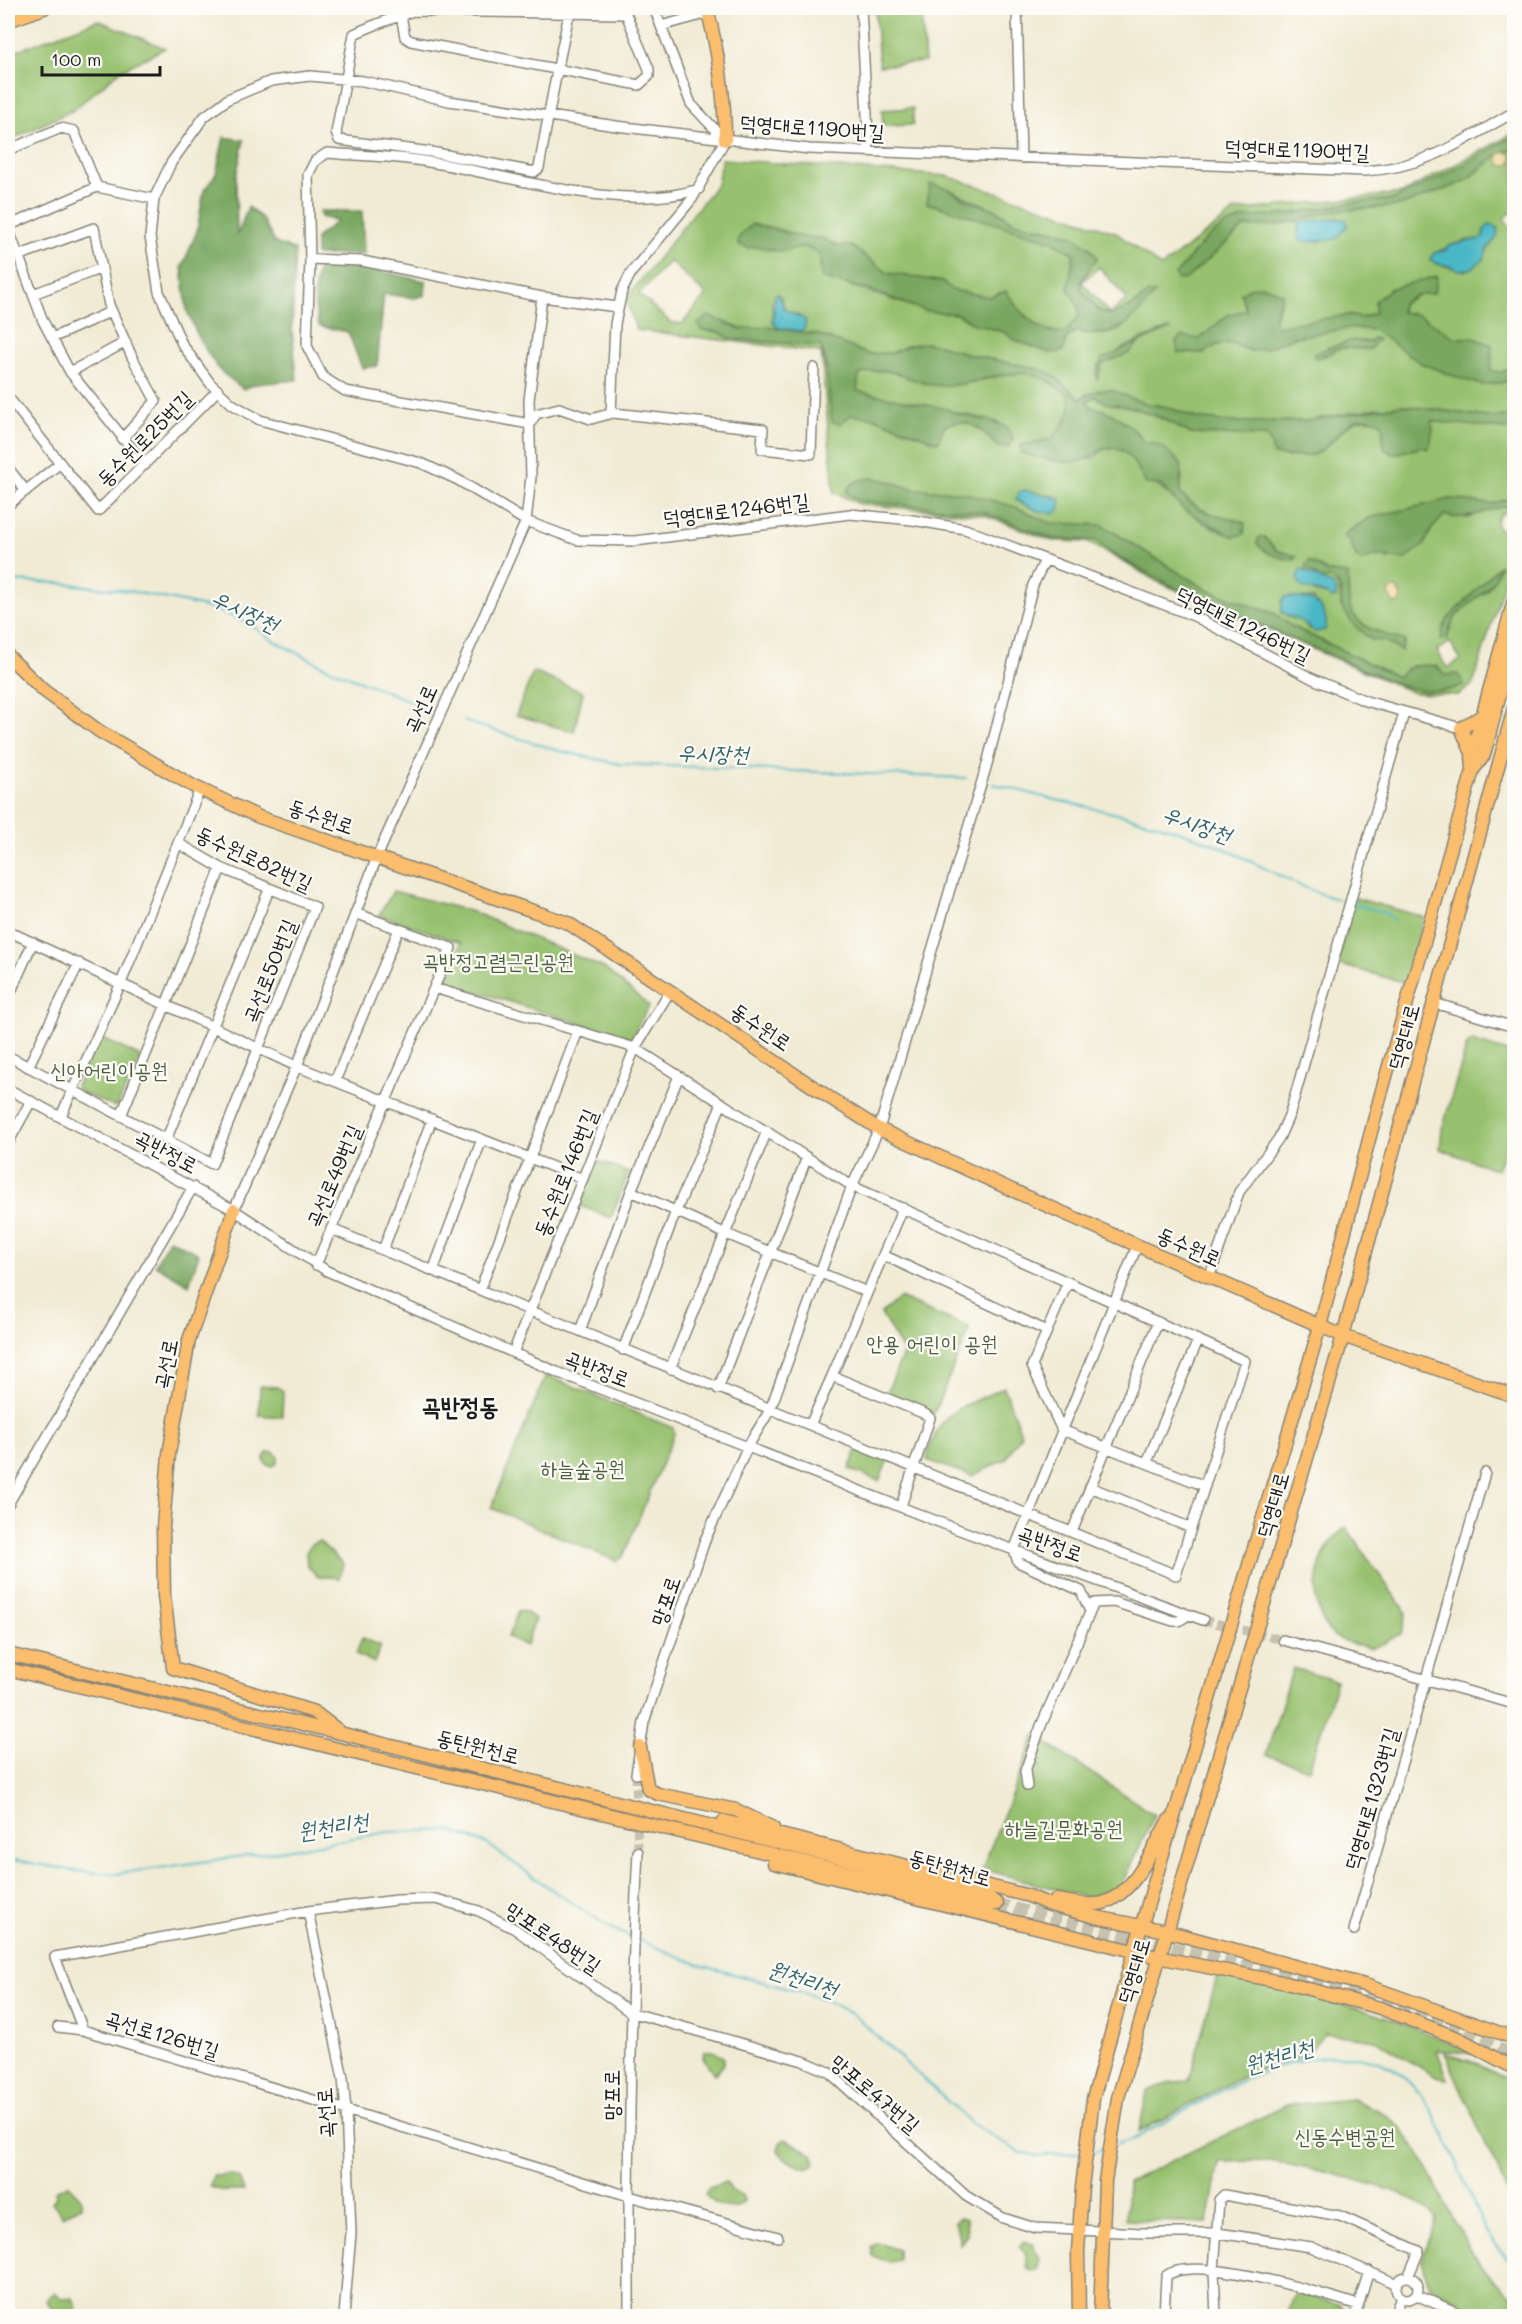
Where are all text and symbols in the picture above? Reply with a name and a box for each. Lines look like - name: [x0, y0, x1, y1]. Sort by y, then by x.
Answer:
- scale bar: [42, 39, 160, 77]
- text: 100 m: [51, 47, 101, 71]
- street label: 덕영대로1190번길: [739, 108, 886, 145]
- street label: 덕영대로1190번길: [1224, 132, 1370, 165]
- street label: 동수원로25번길: [90, 384, 198, 492]
- street label: 덕영대로1246번길: [661, 486, 811, 531]
- street label: 덕영대로1246번길: [1171, 579, 1316, 668]
- water label: 우시장천: [207, 582, 286, 640]
- street label: 곡선로: [397, 680, 442, 737]
- water label: 우시장천: [677, 737, 751, 768]
- street label: 동수원로: [285, 792, 358, 839]
- water label: 우시장천: [1159, 798, 1238, 850]
- street label: 동수원로82번길: [192, 819, 317, 896]
- street label: 곡선로50번길: [236, 914, 302, 1026]
- park label: 곡반정고렴근린공원: [422, 947, 574, 974]
- street label: 동수원로: [726, 996, 797, 1056]
- street label: 덕영대로: [1381, 1000, 1424, 1073]
- park label: 신아어린이공원: [50, 1056, 168, 1083]
- street label: 동수원로146번길: [527, 1104, 603, 1240]
- street label: 곡선로49번길: [299, 1120, 366, 1231]
- street label: 곡반정로: [131, 1123, 203, 1178]
- street label: 동수원로: [1153, 1220, 1226, 1272]
- park label: 안용 어린이 공원: [866, 1329, 998, 1356]
- street label: 곡선로: [146, 1336, 183, 1391]
- street label: 곡반정로: [561, 1343, 634, 1392]
- district label: 곡반정동: [421, 1390, 499, 1421]
- park label: 하늘숲공원: [541, 1454, 625, 1481]
- street label: 덕영대로: [1249, 1468, 1294, 1541]
- street label: 곡반정로: [1014, 1518, 1087, 1567]
- street label: 망포로: [644, 1572, 686, 1629]
- street label: 동탄원천로: [434, 1722, 523, 1769]
- street label: 덕영대로1323번길: [1337, 1724, 1404, 1873]
- water label: 원천리천: [296, 1805, 372, 1845]
- park label: 하늘길문화공원: [1005, 1814, 1123, 1841]
- street label: 동탄원천로: [906, 1842, 995, 1891]
- street label: 망포로48번길: [501, 1895, 607, 1979]
- street label: 덕영대로: [1110, 1934, 1155, 2007]
- water label: 원천리천: [765, 1953, 844, 2005]
- street label: 곡선로126번길: [102, 2003, 223, 2064]
- water label: 원천리천: [1241, 2031, 1319, 2079]
- street label: 망포로47번길: [826, 2048, 926, 2138]
- street label: 망포로: [597, 2070, 624, 2120]
- street label: 곡선로: [309, 2087, 340, 2139]
- park label: 신동수변공원: [1294, 2122, 1396, 2149]

